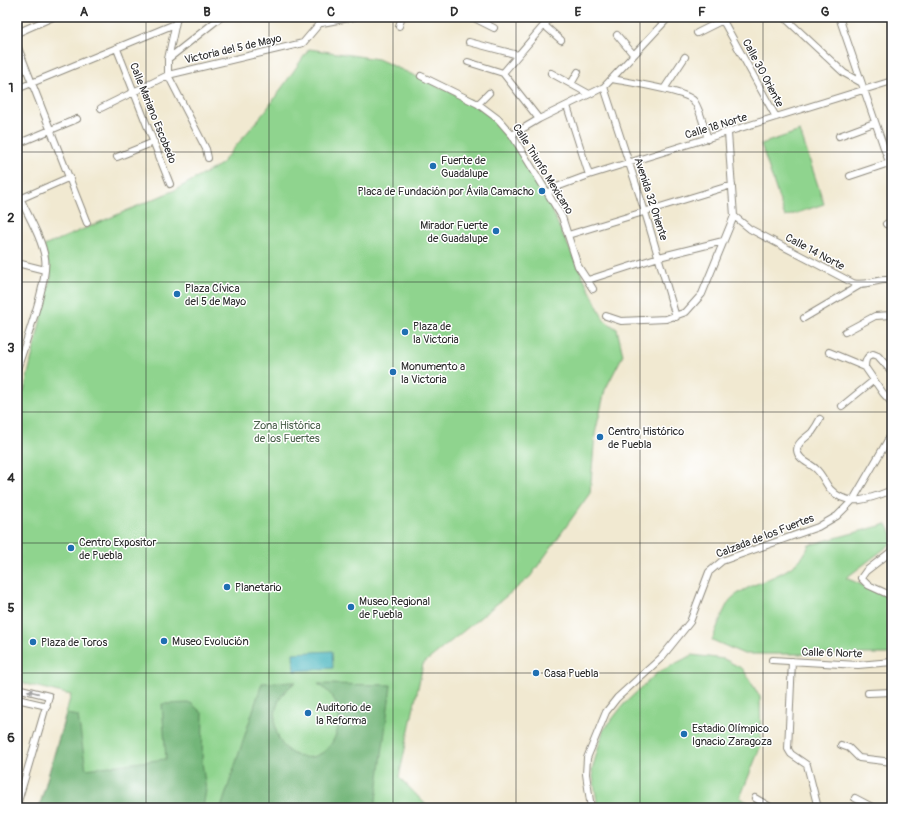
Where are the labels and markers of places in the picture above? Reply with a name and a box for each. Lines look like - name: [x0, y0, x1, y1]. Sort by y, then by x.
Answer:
- place label: Fuerte de Guadalupe: [441, 154, 489, 180]
- marker: Fuerte de Guadalupe: [428, 161, 438, 171]
- place label: Placa de Fundación por Ávila Camacho: [357, 185, 534, 198]
- marker: Placa de Fundación por Ávila Camacho: [537, 186, 547, 196]
- place label: Mirador Fuerte de Guadalupe: [420, 219, 489, 245]
- marker: Mirador Fuerte de Guadalupe: [491, 226, 501, 236]
- place label: Plaza Cívica del 5 de Mayo: [185, 282, 246, 308]
- marker: Plaza Cívica del 5 de Mayo: [172, 289, 182, 299]
- place label: Plaza de la Victoria: [413, 320, 459, 346]
- marker: Plaza de la Victoria: [400, 327, 410, 337]
- place label: Monumento a la Victoria: [401, 360, 465, 386]
- marker: Monumento a la Victoria: [388, 367, 398, 377]
- place label: Centro Histórico de Puebla: [608, 425, 684, 451]
- marker: Centro Histórico de Puebla: [595, 432, 605, 442]
- place label: Centro Expositor de Puebla: [79, 536, 157, 562]
- marker: Centro Expositor de Puebla: [66, 543, 76, 553]
- place label: Planetario: [235, 581, 282, 594]
- marker: Planetario: [222, 582, 232, 592]
- place label: Museo Regional de Puebla: [359, 595, 430, 621]
- marker: Museo Regional de Puebla: [346, 602, 356, 612]
- place label: Museo Evolución: [172, 635, 249, 648]
- place label: Plaza de Toros: [41, 636, 107, 649]
- marker: Museo Evolución: [159, 636, 169, 646]
- marker: Plaza de Toros: [28, 637, 38, 647]
- place label: Casa Puebla: [544, 667, 598, 680]
- marker: Casa Puebla: [531, 668, 541, 678]
- place label: Auditorio de la Reforma: [316, 701, 372, 727]
- marker: Auditorio de la Reforma: [303, 708, 313, 718]
- place label: Estadio Olímpico Ignacio Zaragoza: [692, 722, 772, 748]
- marker: Estadio Olímpico Ignacio Zaragoza: [679, 729, 689, 739]

